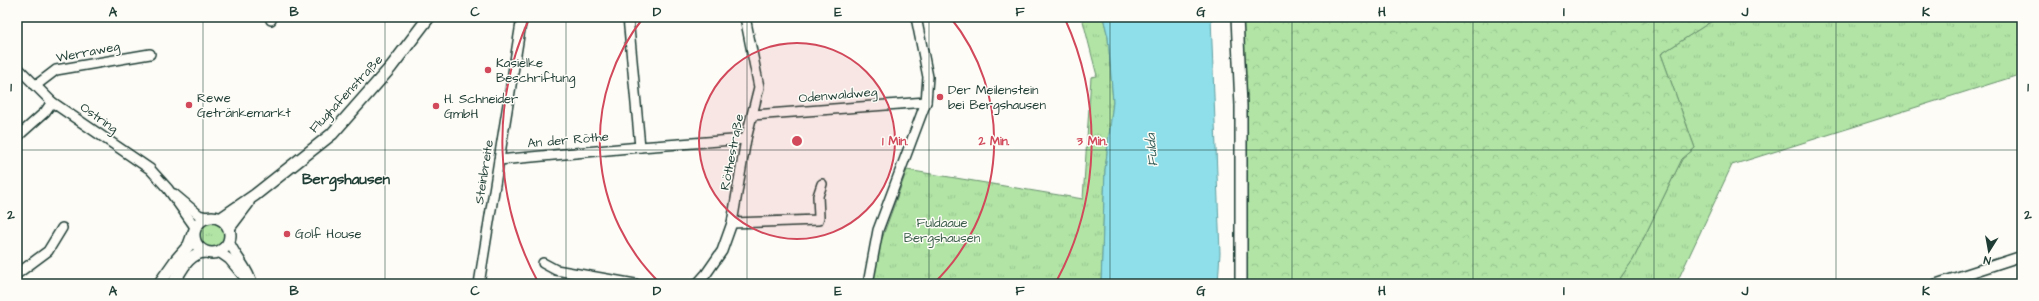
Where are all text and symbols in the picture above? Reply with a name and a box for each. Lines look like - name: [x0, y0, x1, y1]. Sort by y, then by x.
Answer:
- text: A: [109, 3, 118, 21]
- text: B: [289, 3, 299, 21]
- text: C: [470, 3, 480, 21]
- text: D: [653, 3, 662, 21]
- text: E: [834, 3, 842, 21]
- text: F: [1015, 3, 1025, 21]
- text: G: [1196, 3, 1206, 21]
- text: H: [1378, 3, 1386, 21]
- text: I: [1563, 3, 1565, 21]
- text: J: [1741, 3, 1749, 21]
- text: K: [1922, 3, 1930, 21]
- street label: Werraweg: [55, 37, 122, 68]
- street label: Flughafenstraße: [305, 51, 388, 138]
- place label: Kasielke Beschriftung: [496, 54, 576, 88]
- marker: Kasielke Beschriftung: [483, 65, 493, 75]
- text: 1: [10, 78, 12, 96]
- text: 1: [2027, 78, 2029, 96]
- place label: Der Meilenstein bei Bergshausen: [948, 81, 1046, 115]
- street label: Odenwaldweg: [798, 83, 879, 108]
- place label: Rewe Getränkemarkt: [197, 89, 291, 122]
- place label: H. Schneider GmbH: [444, 90, 518, 123]
- marker: Der Meilenstein bei Bergshausen: [935, 92, 945, 102]
- street label: Ostring: [76, 98, 122, 139]
- marker: Rewe Getränkemarkt: [184, 100, 194, 110]
- marker: H. Schneider GmbH: [431, 101, 441, 111]
- street label: Röthestraße: [716, 112, 748, 192]
- street label: An der Röthe: [527, 127, 609, 153]
- water label: Fulda: [1141, 132, 1163, 167]
- text: 1 Min.: [882, 133, 908, 150]
- text: 2 Min.: [977, 133, 1010, 150]
- text: 3 Min.: [1076, 133, 1107, 150]
- centre of rings: [790, 134, 804, 148]
- street label: Steinbreite: [470, 139, 498, 205]
- district label: Bergshausen: [302, 169, 391, 192]
- text: 2: [6, 206, 15, 224]
- text: 2: [2023, 206, 2032, 224]
- park label: Fuldaaue Bergshausen: [904, 214, 981, 248]
- place label: Golf House: [295, 225, 362, 243]
- marker: Golf House: [282, 229, 292, 239]
- north arrow: [1969, 231, 2009, 271]
- text: N: [1982, 252, 1992, 268]
- text: A: [109, 282, 118, 300]
- text: B: [289, 282, 299, 300]
- text: C: [470, 282, 480, 300]
- text: D: [653, 282, 662, 300]
- text: E: [834, 282, 842, 300]
- text: F: [1015, 282, 1025, 300]
- text: G: [1196, 282, 1206, 300]
- text: H: [1378, 282, 1386, 300]
- text: I: [1563, 282, 1565, 300]
- text: J: [1741, 282, 1749, 300]
- text: K: [1922, 282, 1930, 300]

